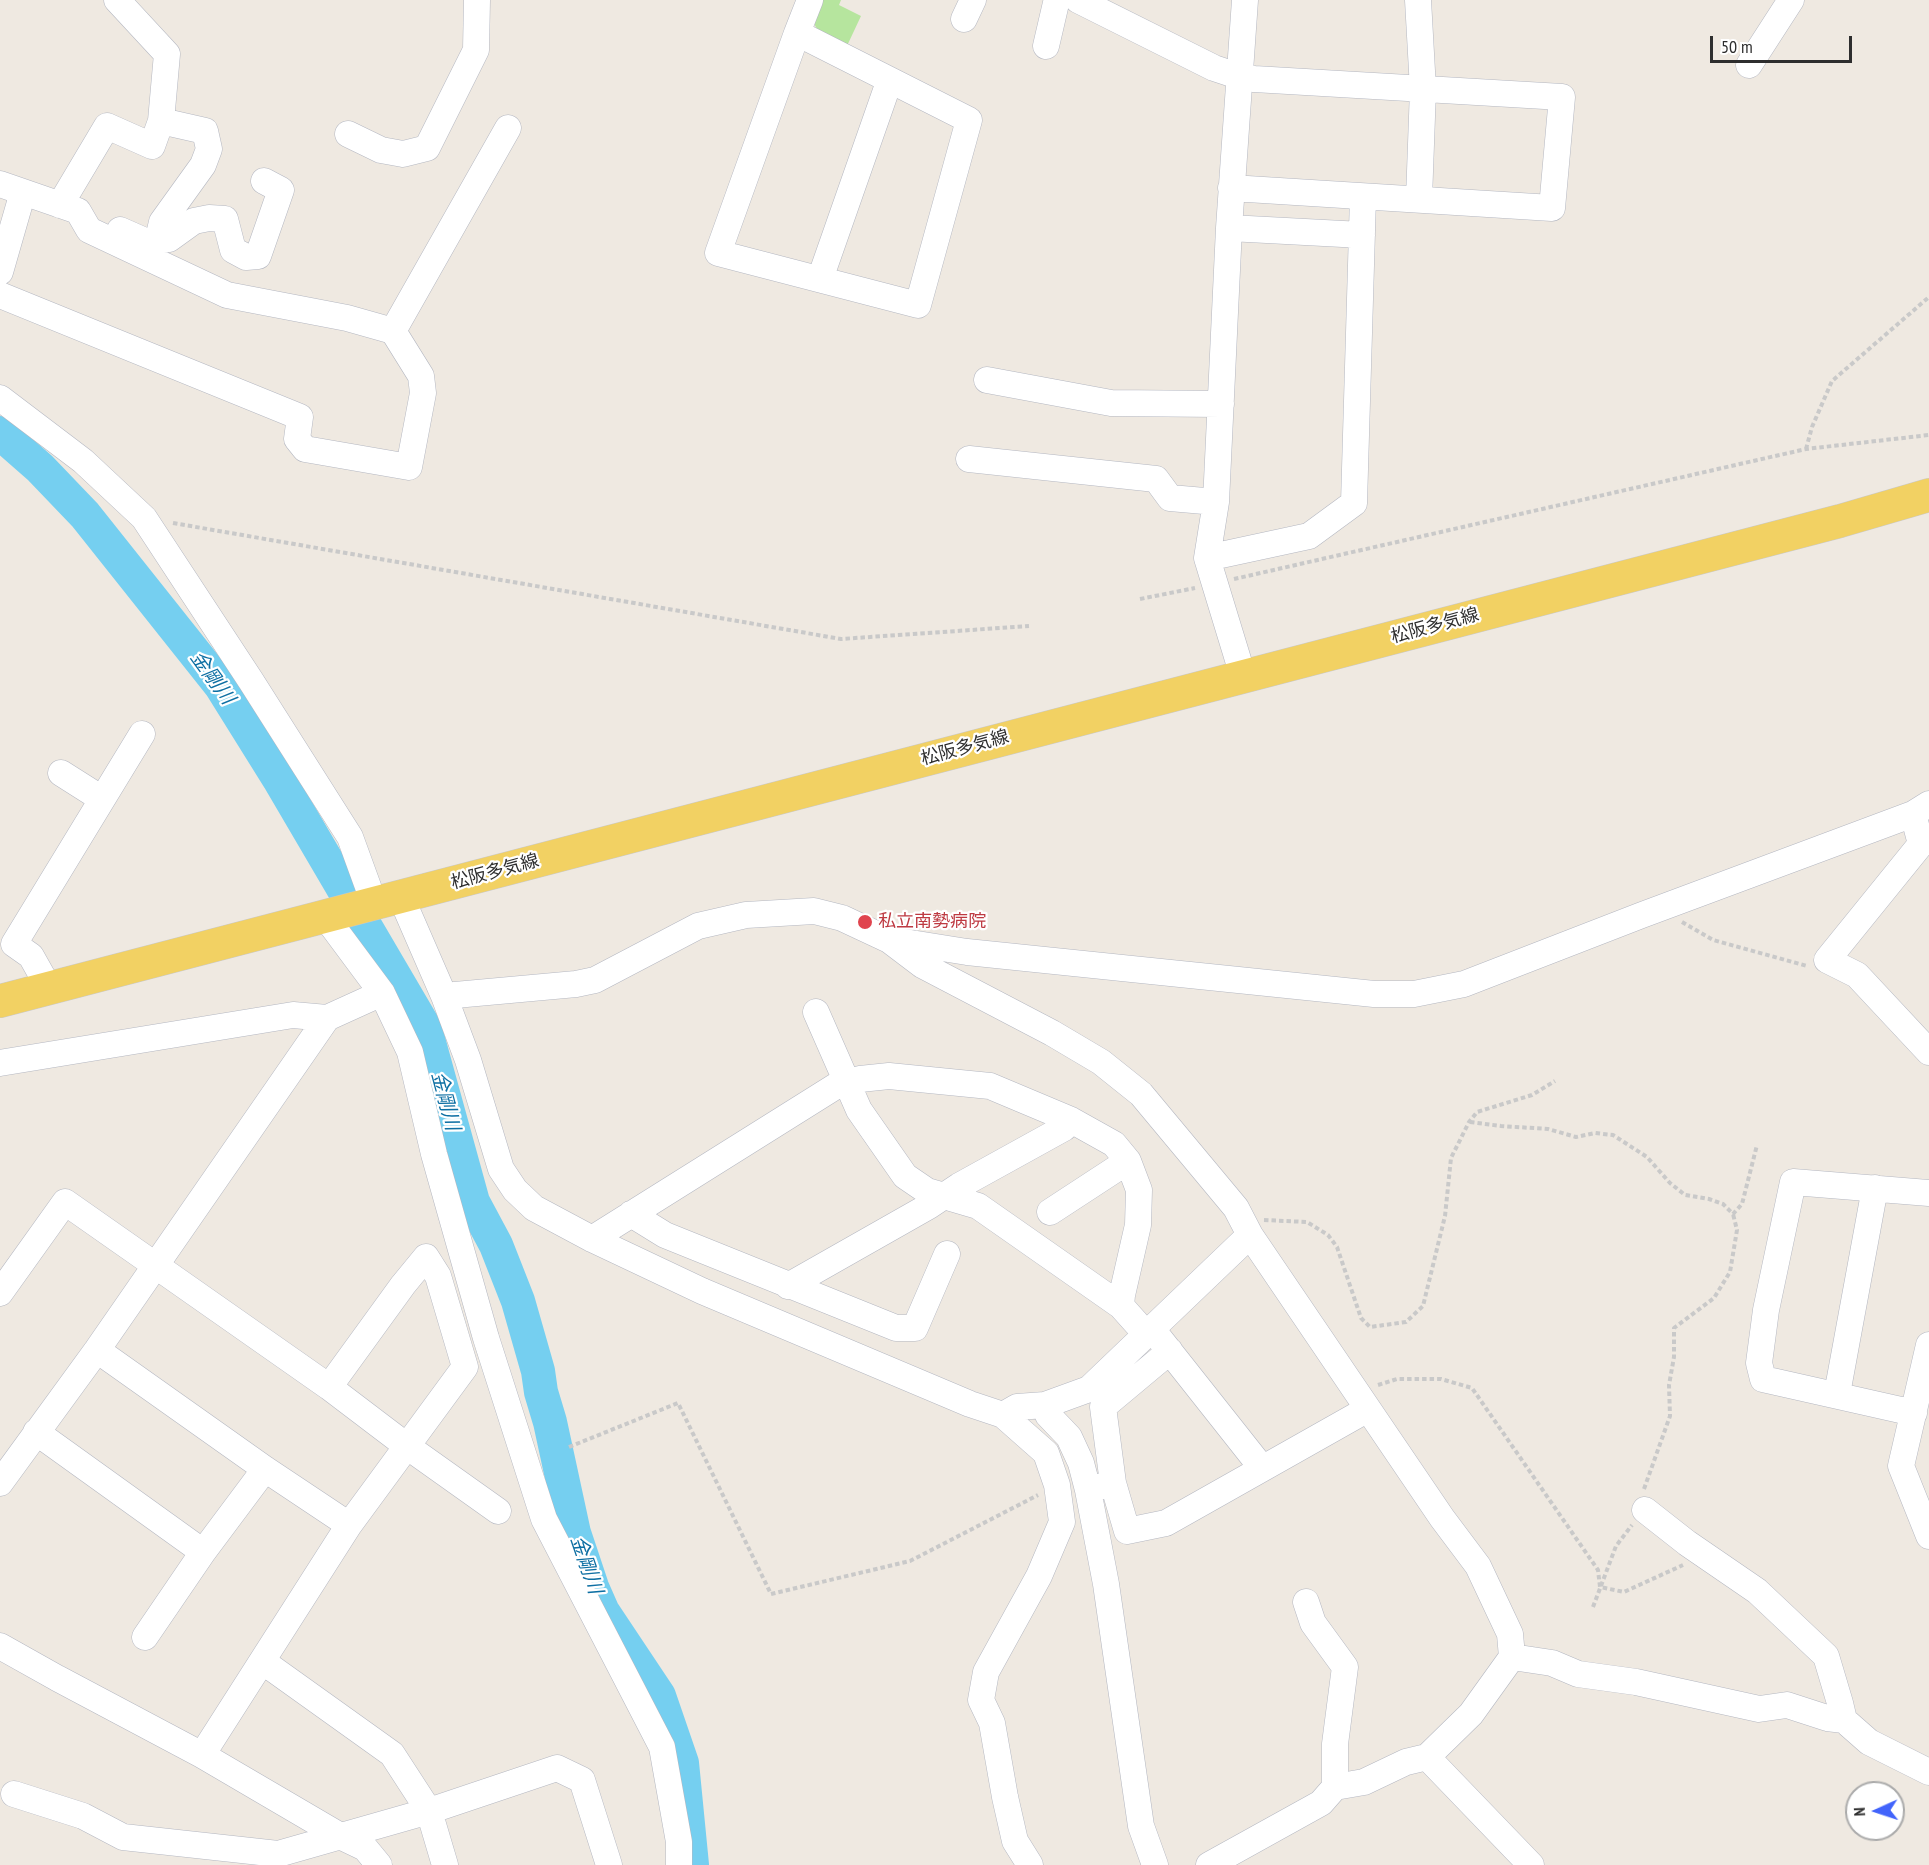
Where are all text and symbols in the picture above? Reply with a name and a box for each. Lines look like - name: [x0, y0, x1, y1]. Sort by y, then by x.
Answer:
- scale bar: [1713, 24, 1856, 62]
- text: 50 m: [1721, 35, 1753, 58]
- street label: 松阪多気線: [1389, 604, 1481, 648]
- water label: 金剛川: [185, 647, 239, 709]
- street label: 松阪多気線: [919, 726, 1011, 770]
- street label: 松阪多気線: [449, 850, 541, 894]
- place label: 私立南勢病院: [878, 911, 986, 933]
- marker: 私立南勢病院: [856, 913, 874, 931]
- water label: 金剛川: [426, 1069, 464, 1133]
- water label: 金剛川: [565, 1533, 607, 1597]
- north arrow: [1845, 1781, 1905, 1841]
- text: N: [1849, 1807, 1869, 1817]

